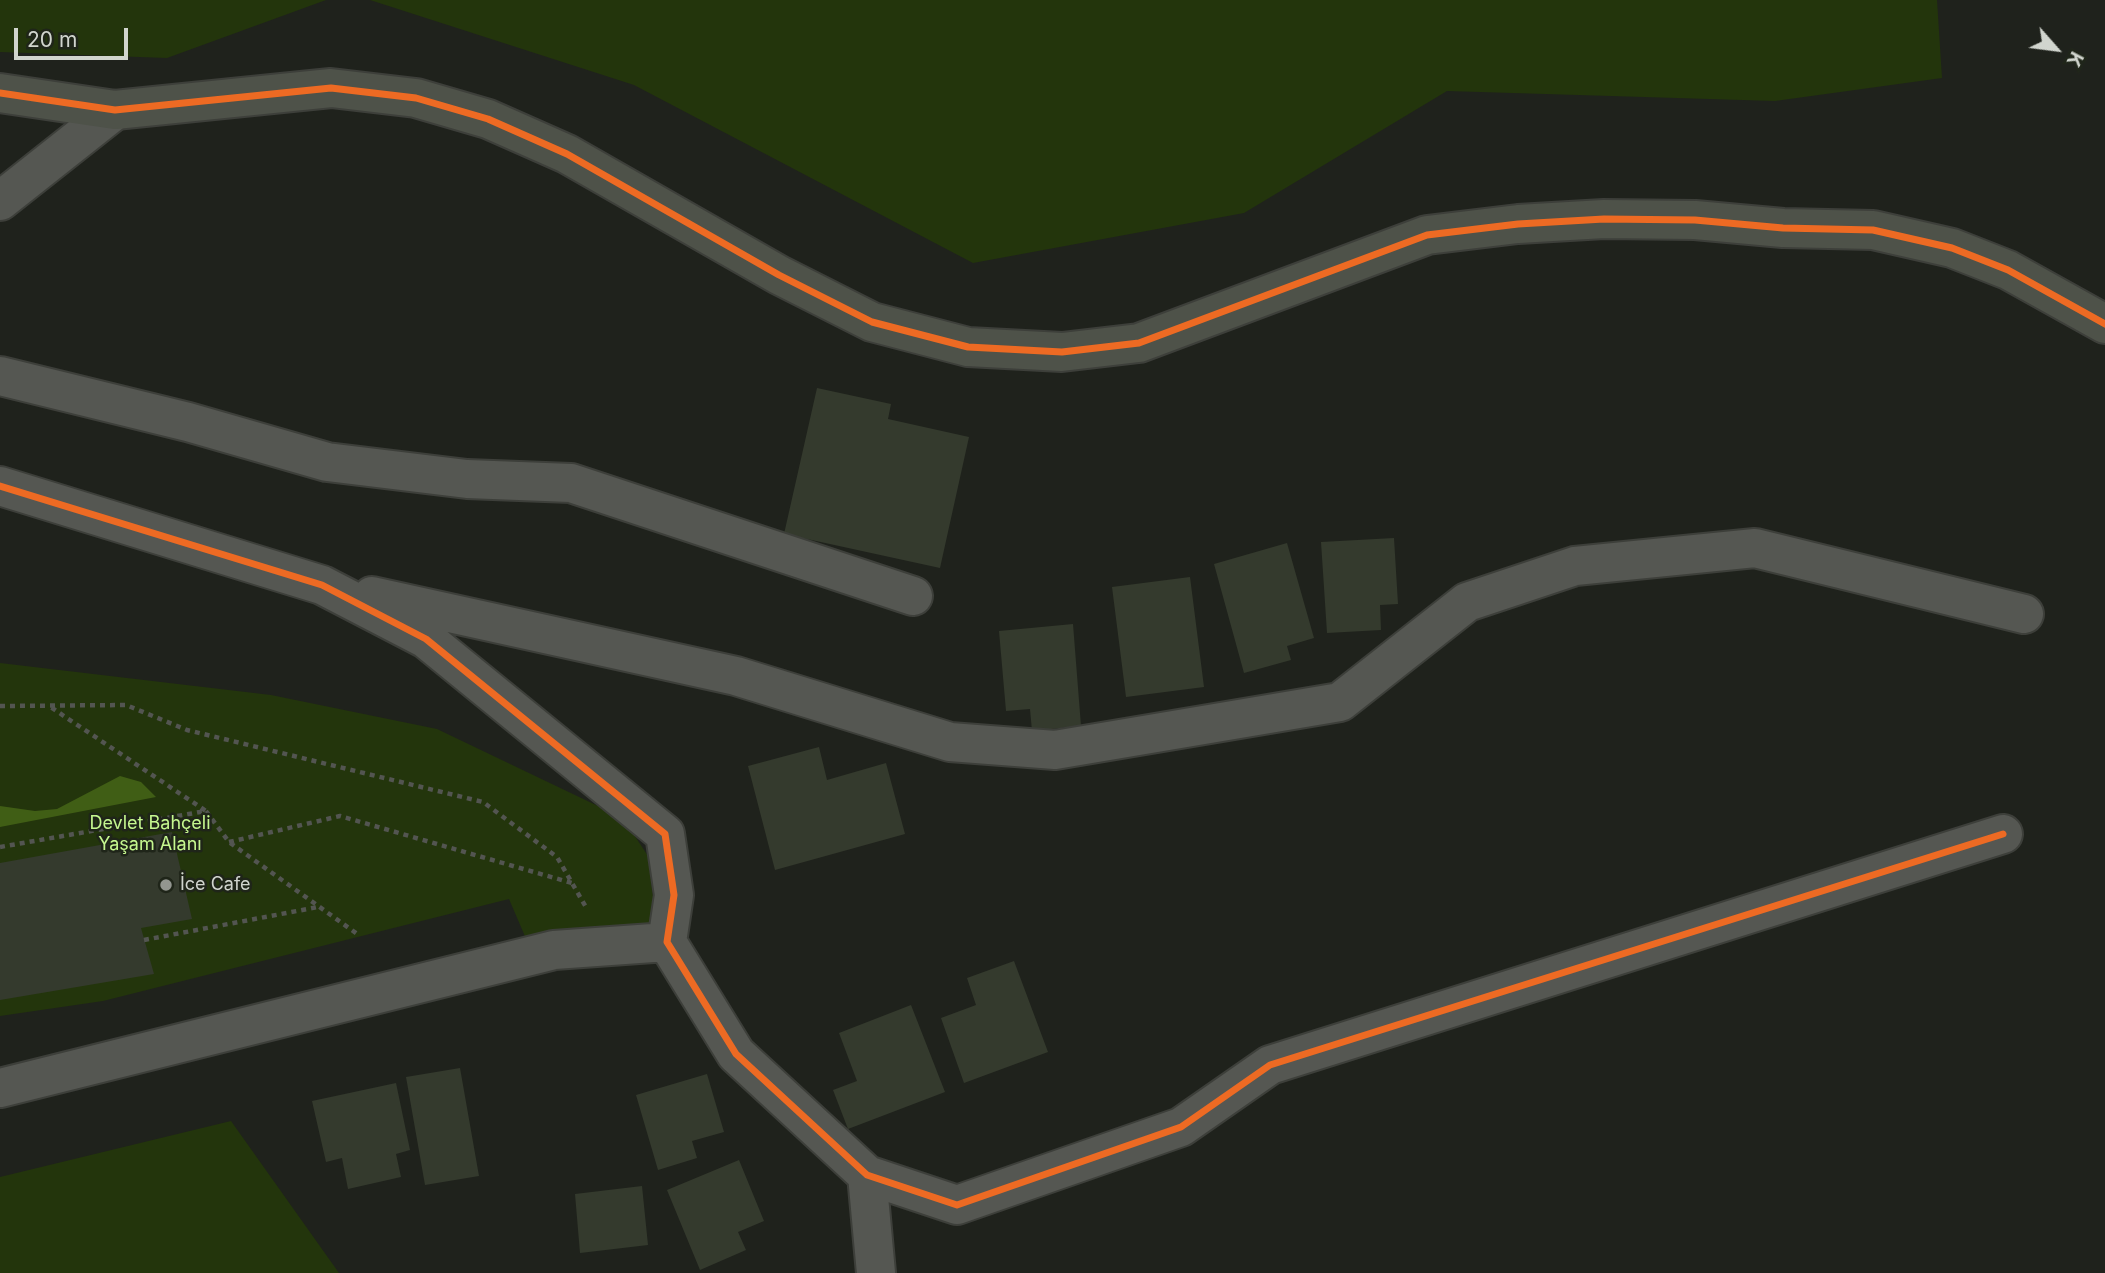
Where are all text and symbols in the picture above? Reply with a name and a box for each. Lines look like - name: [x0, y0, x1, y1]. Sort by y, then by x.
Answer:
- scale bar: [18, 14, 131, 58]
- north arrow: [2021, 14, 2091, 84]
- text: 20 m: [27, 27, 77, 52]
- text: K: [2062, 48, 2088, 71]
- park label: Devlet Bahçeli Yaşam Alanı: [89, 813, 211, 856]
- place label: İce Cafe: [180, 874, 251, 896]
- marker: İce Cafe: [158, 877, 174, 893]

